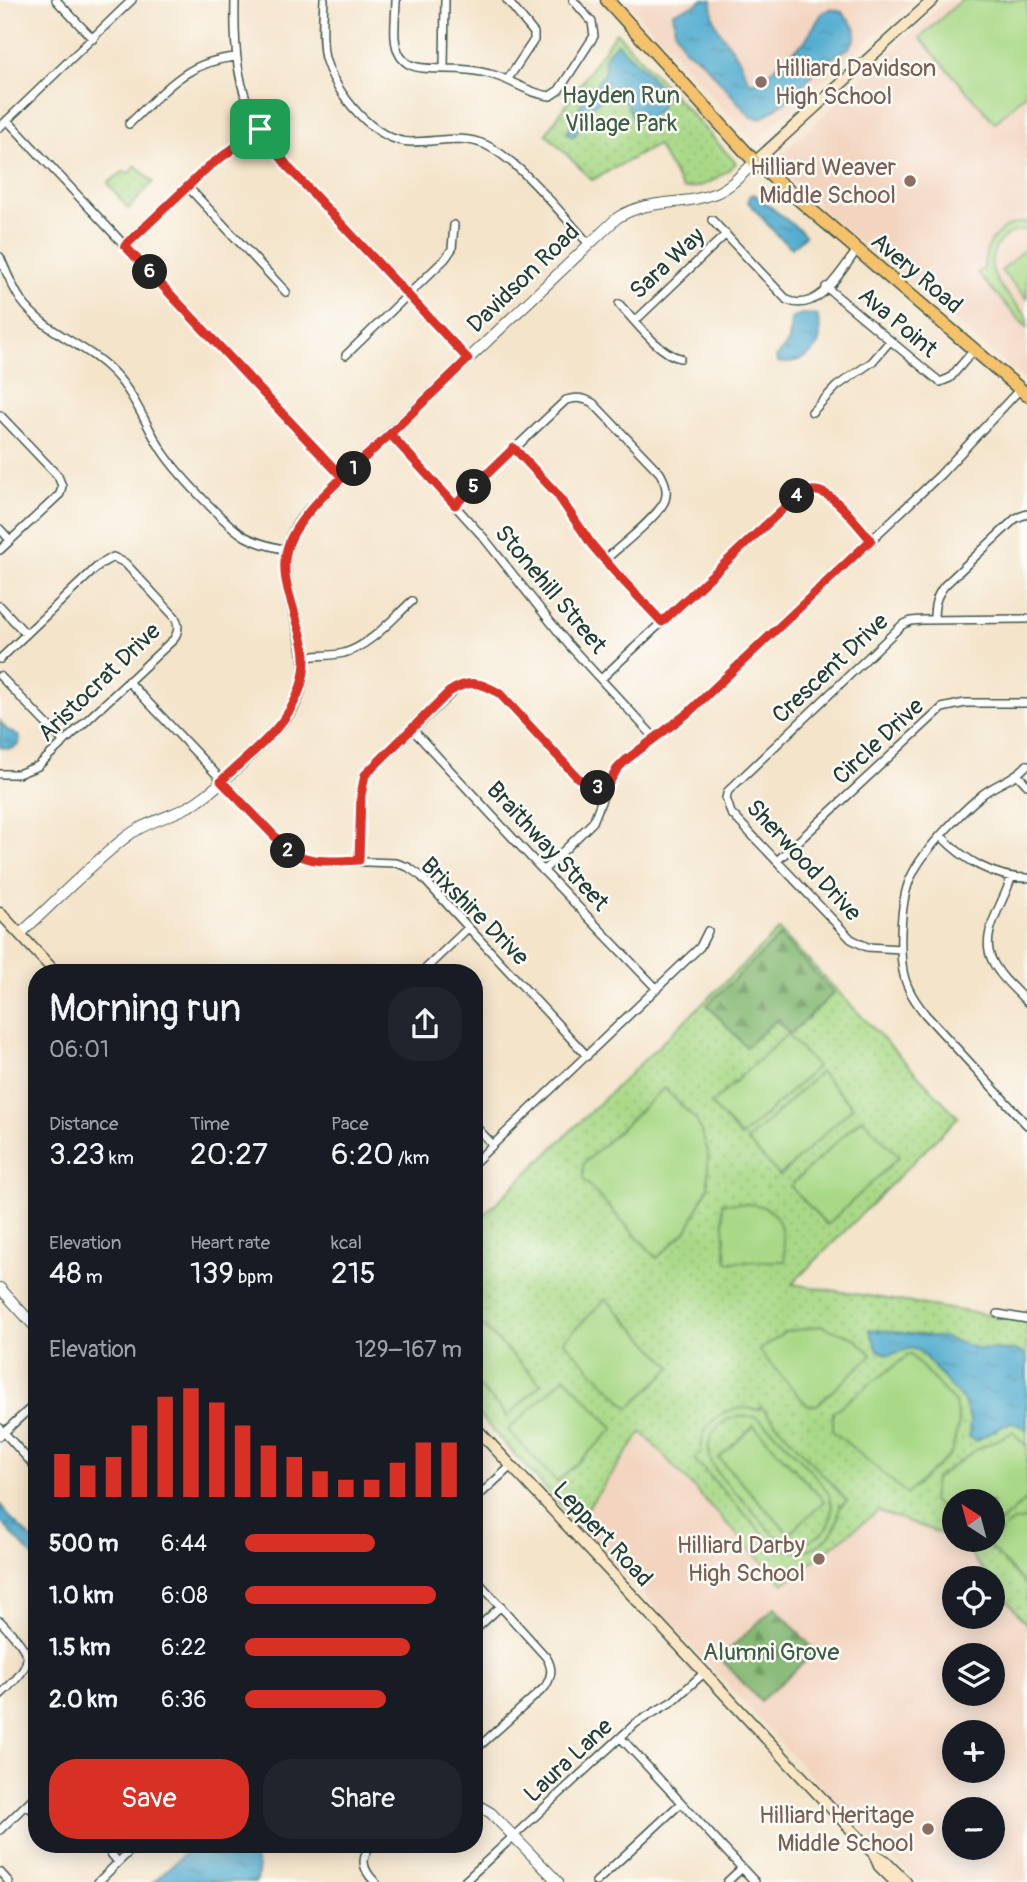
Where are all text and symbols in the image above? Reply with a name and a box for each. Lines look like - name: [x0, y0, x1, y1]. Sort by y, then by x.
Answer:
- place label: Hilliard Davidson High School: [775, 54, 936, 111]
- marker: Hilliard Davidson High School: [753, 74, 769, 90]
- park label: Hayden Run Village Park: [562, 81, 680, 138]
- pin: [230, 99, 290, 159]
- icon: arrive: [241, 110, 279, 148]
- place label: Hilliard Weaver Middle School: [750, 153, 896, 210]
- marker: Hilliard Weaver Middle School: [902, 173, 918, 189]
- street label: Davidson Road: [461, 218, 586, 339]
- street label: Sara Way: [624, 221, 711, 305]
- street label: Avery Road: [865, 227, 968, 320]
- pin: 6: [132, 254, 168, 290]
- text: 6: [144, 259, 155, 283]
- street label: Ava Point: [852, 281, 943, 364]
- pin: 1: [336, 452, 372, 486]
- text: 1: [350, 456, 357, 480]
- pin: 5: [456, 470, 491, 504]
- text: 5: [468, 474, 479, 498]
- pin: 4: [780, 478, 814, 514]
- text: 4: [791, 483, 802, 507]
- street label: Stonehill Street: [488, 519, 613, 660]
- street label: Crescent Drive: [766, 607, 895, 730]
- street label: Aristocrat Drive: [32, 617, 167, 748]
- street label: Circle Drive: [827, 692, 930, 791]
- pin: 3: [580, 770, 616, 806]
- text: 3: [592, 775, 603, 799]
- street label: Braithway Street: [480, 776, 615, 917]
- street label: Sherwood Drive: [740, 793, 867, 927]
- pin: 2: [270, 834, 306, 868]
- text: 2: [282, 838, 293, 862]
- street label: Brixshire Drive: [414, 851, 535, 972]
- text: Morning run: [49, 985, 241, 1033]
- button: share: [388, 987, 462, 1061]
- text: 06:01: [49, 1035, 109, 1064]
- text: Distance: [49, 1112, 118, 1136]
- text: Time: [190, 1112, 230, 1136]
- text: Pace: [331, 1112, 369, 1136]
- text: 3.23: [49, 1136, 105, 1173]
- text: 20:27: [190, 1136, 268, 1173]
- text: 6:20: [331, 1136, 394, 1173]
- text: km: [105, 1146, 134, 1170]
- text: /km: [394, 1146, 429, 1170]
- text: Elevation: [49, 1231, 121, 1255]
- text: Heart rate: [190, 1231, 270, 1255]
- text: kcal: [331, 1231, 362, 1255]
- text: 48: [49, 1255, 82, 1292]
- text: 139: [190, 1255, 234, 1292]
- text: 215: [331, 1255, 376, 1292]
- text: m: [82, 1265, 103, 1289]
- text: bpm: [234, 1265, 273, 1289]
- text: Elevation: [49, 1335, 137, 1364]
- text: 129–167 m: [355, 1335, 462, 1364]
- street label: Leppert Road: [547, 1476, 659, 1593]
- north arrow: [942, 1489, 1004, 1552]
- map controls: [942, 1489, 1005, 1860]
- text: 500 m: [49, 1529, 118, 1558]
- text: 6:44: [161, 1529, 207, 1558]
- place label: Hilliard Darby High School: [677, 1531, 805, 1588]
- marker: Hilliard Darby High School: [811, 1551, 827, 1567]
- button: locate: [942, 1566, 1005, 1629]
- text: 1.0 km: [49, 1581, 114, 1610]
- text: 6:08: [161, 1581, 208, 1610]
- text: 1.5 km: [49, 1633, 111, 1662]
- text: 6:22: [161, 1633, 206, 1662]
- park label: Alumni Grove: [703, 1638, 839, 1667]
- button: layers: [942, 1643, 1005, 1706]
- text: 2.0 km: [49, 1685, 118, 1714]
- text: 6:36: [161, 1685, 207, 1714]
- street label: Laura Lane: [518, 1712, 619, 1809]
- button: +: [942, 1720, 1005, 1783]
- button: Save: [49, 1759, 249, 1839]
- button: Share: [263, 1759, 462, 1839]
- button: −: [942, 1797, 1005, 1860]
- place label: Hilliard Heritage Middle School: [759, 1801, 914, 1858]
- marker: Hilliard Heritage Middle School: [920, 1821, 936, 1837]

